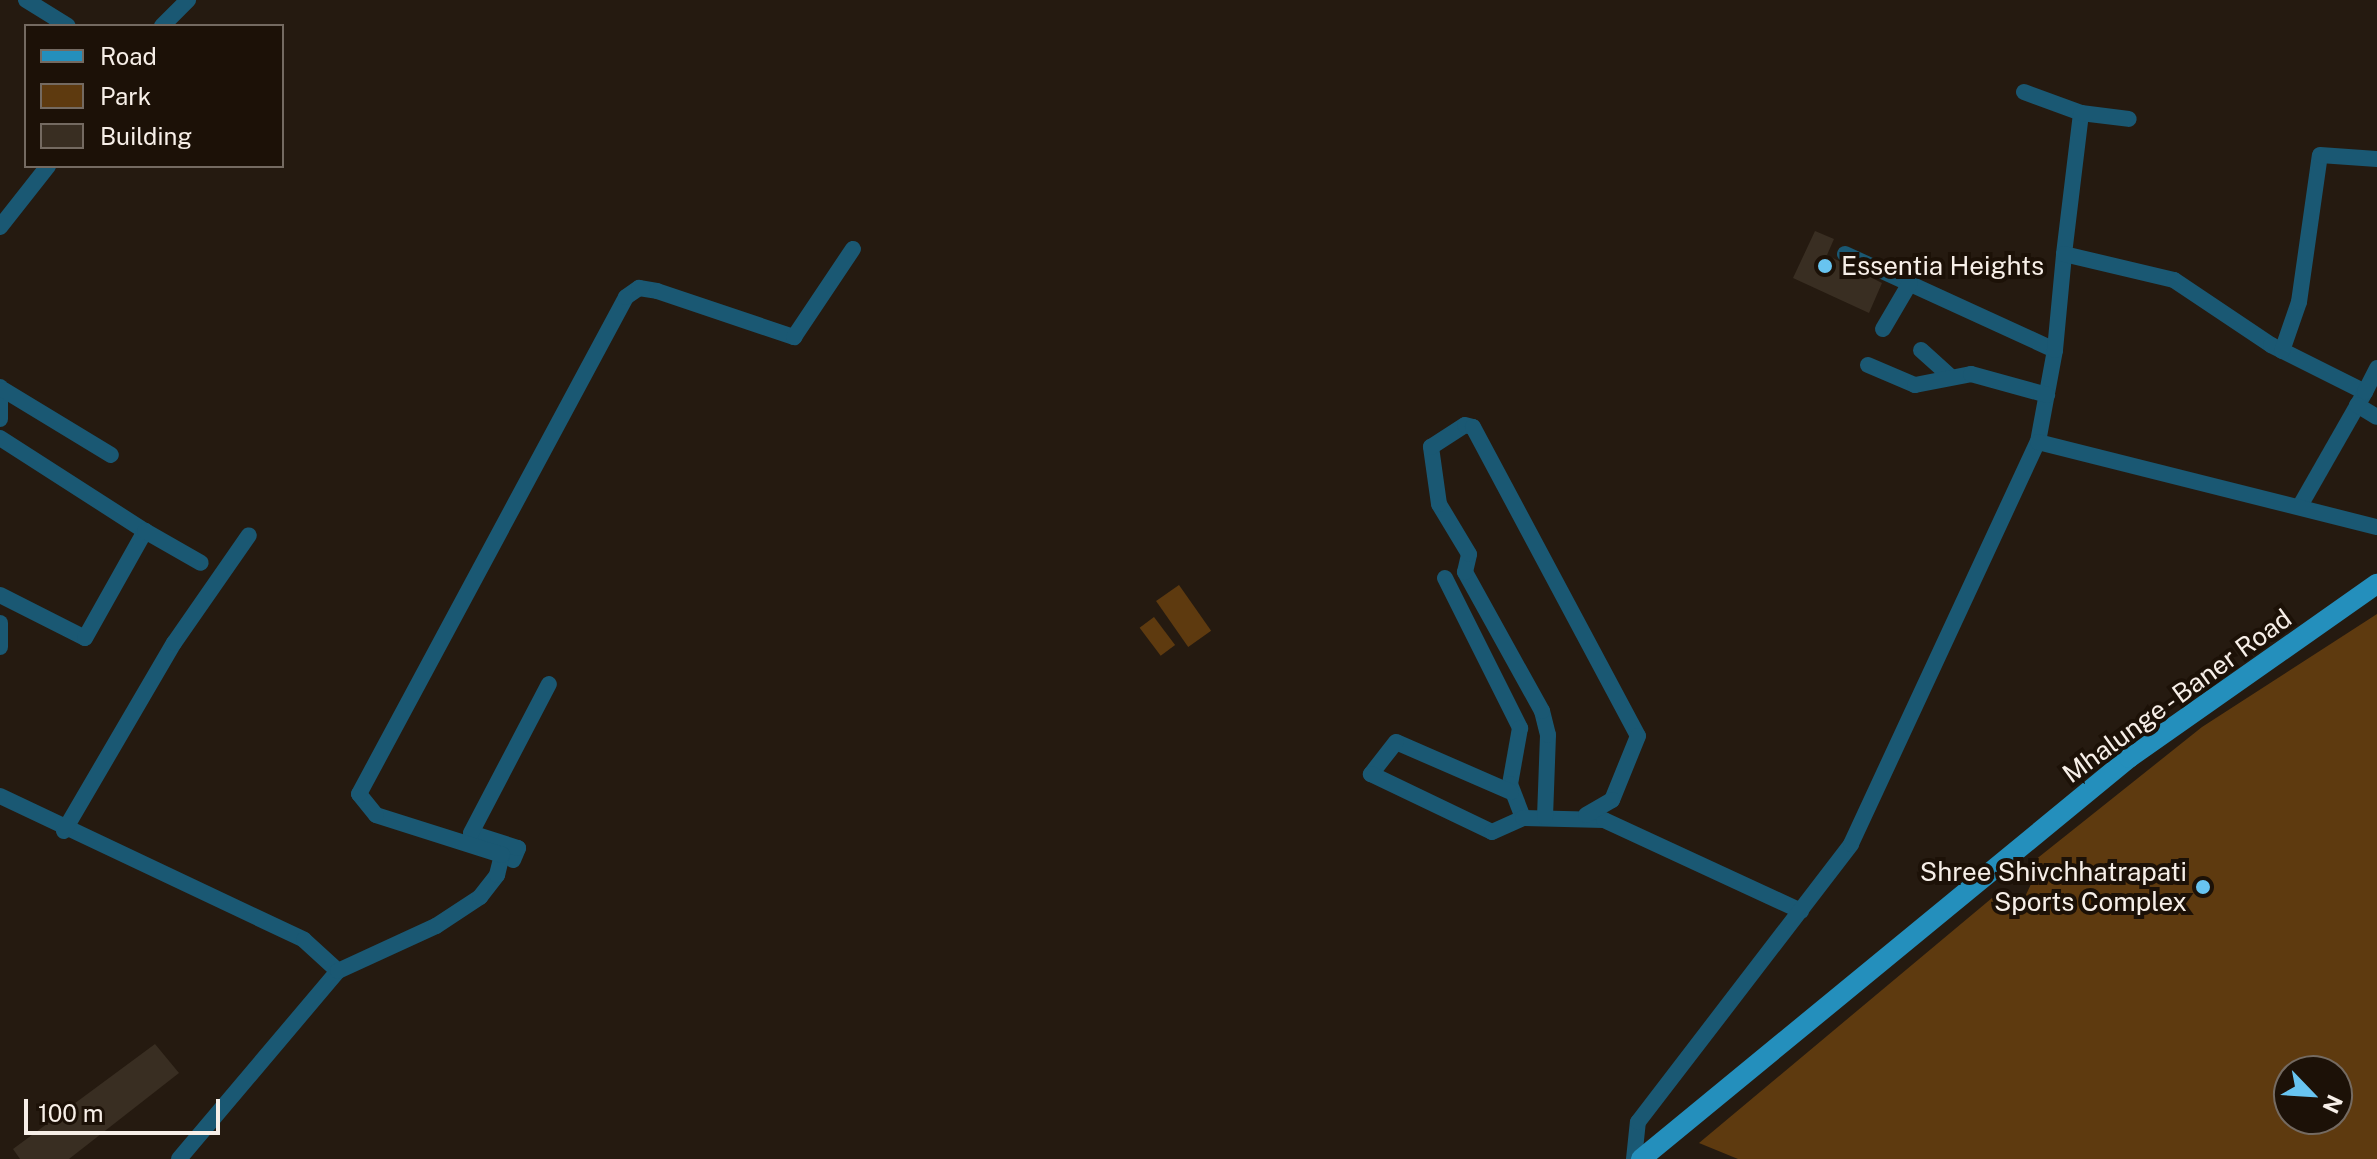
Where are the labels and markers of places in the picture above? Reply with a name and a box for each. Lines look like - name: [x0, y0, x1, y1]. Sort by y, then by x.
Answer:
- place label: Essentia Heights: [1841, 250, 2044, 282]
- marker: Essentia Heights: [1816, 257, 1834, 275]
- place label: Shree Shivchhatrapati Sports Complex: [1920, 856, 2187, 918]
- marker: Shree Shivchhatrapati Sports Complex: [2194, 878, 2212, 896]

